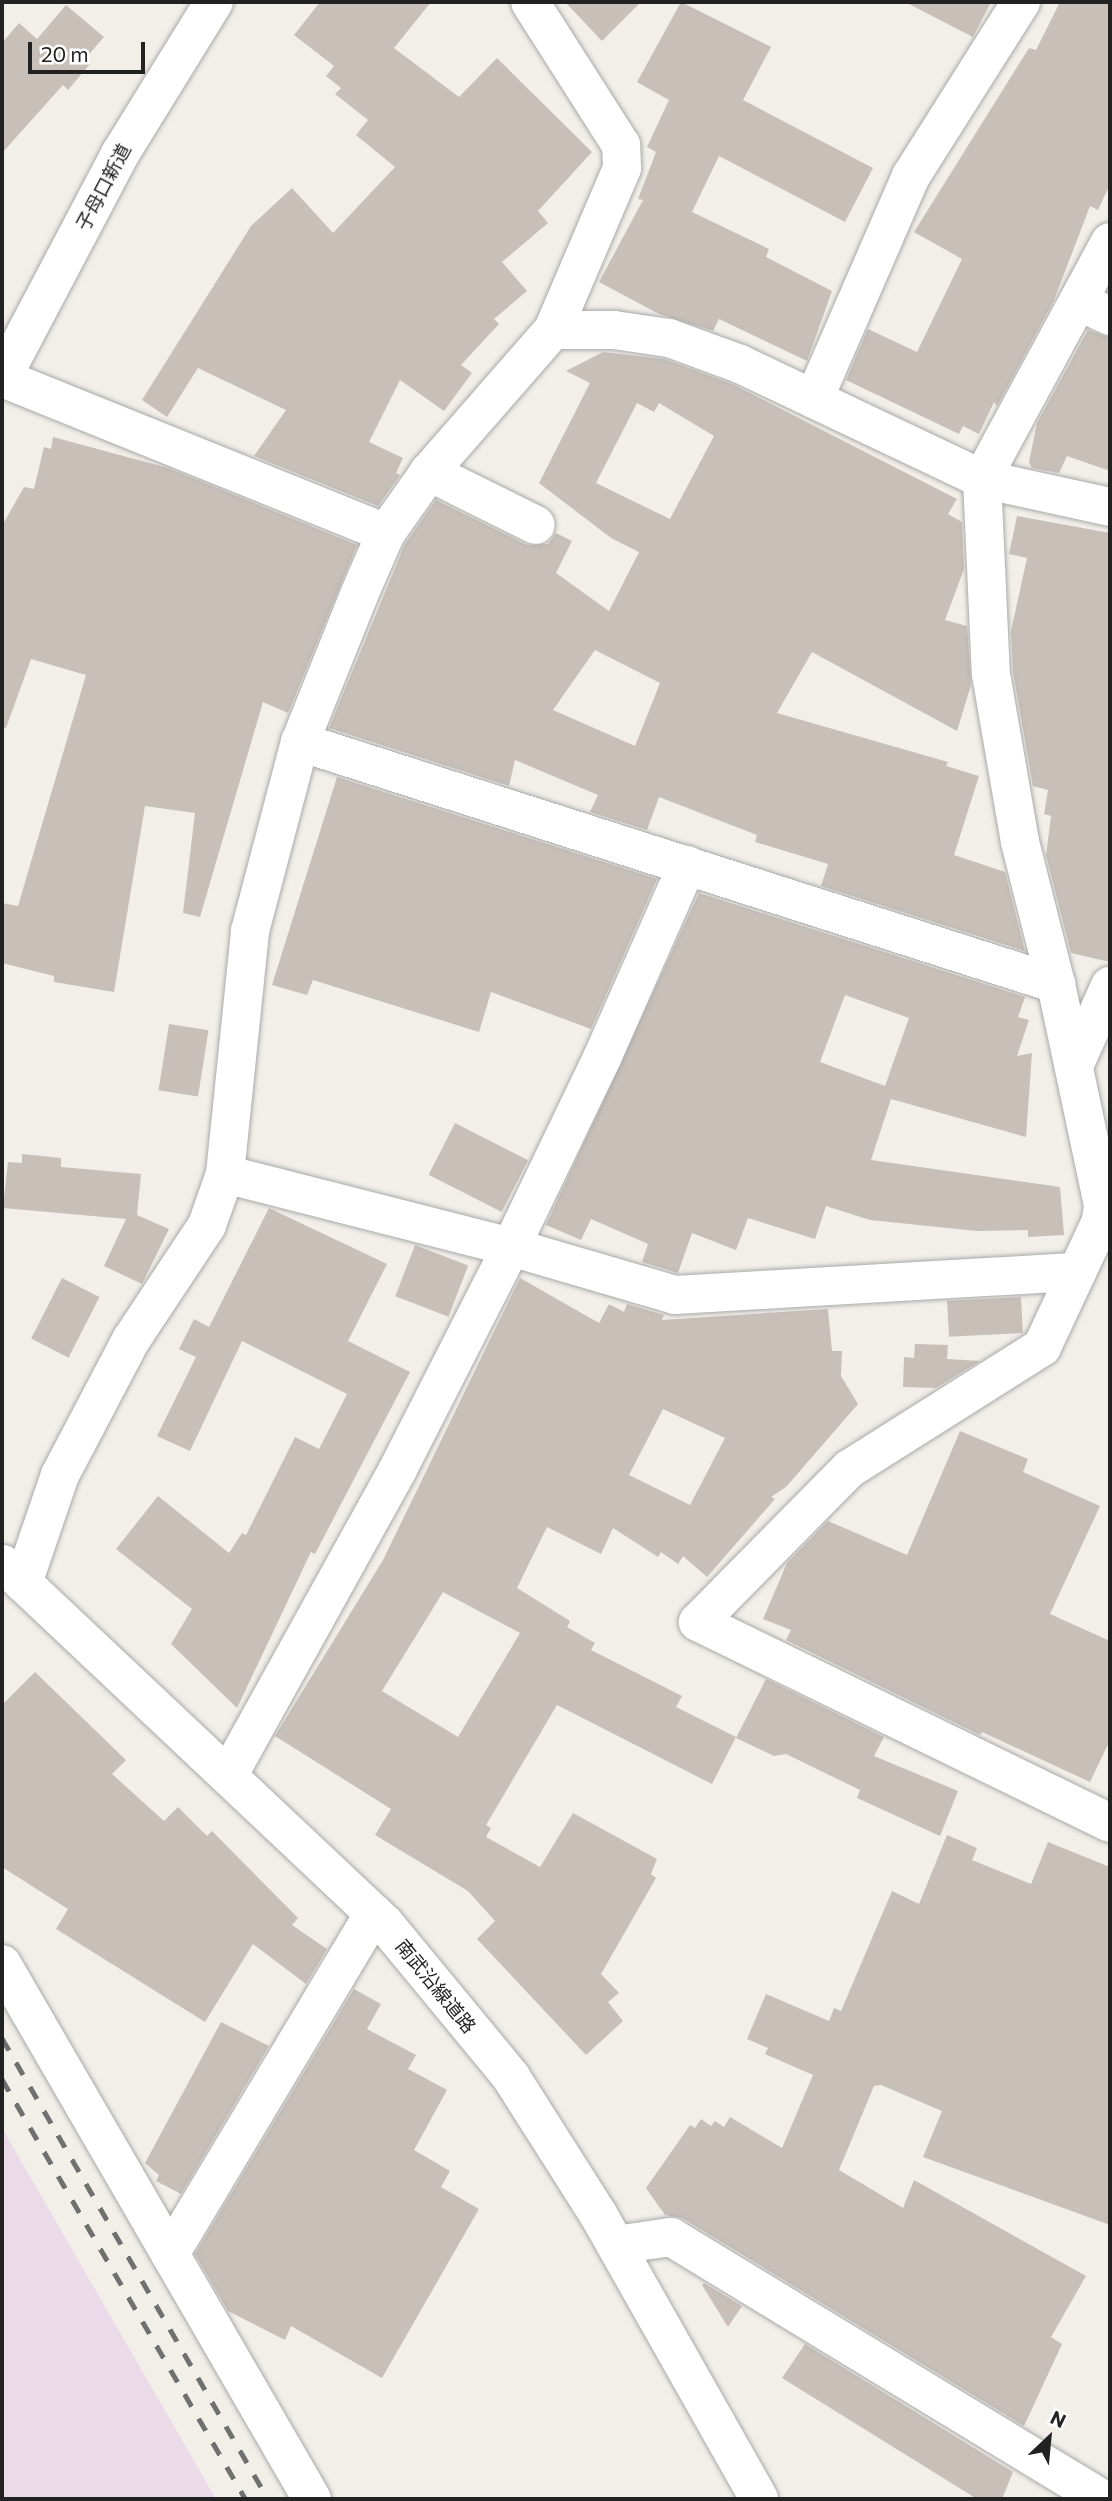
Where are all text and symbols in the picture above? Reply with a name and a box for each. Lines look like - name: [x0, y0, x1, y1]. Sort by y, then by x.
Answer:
- scale bar: [32, 28, 149, 72]
- text: 20 m: [41, 41, 89, 66]
- street label: 子母口新道: [71, 140, 135, 234]
- street label: 南武沿線道路: [391, 1935, 481, 2037]
- north arrow: [1014, 2403, 1084, 2473]
- text: N: [1047, 2405, 1070, 2432]

